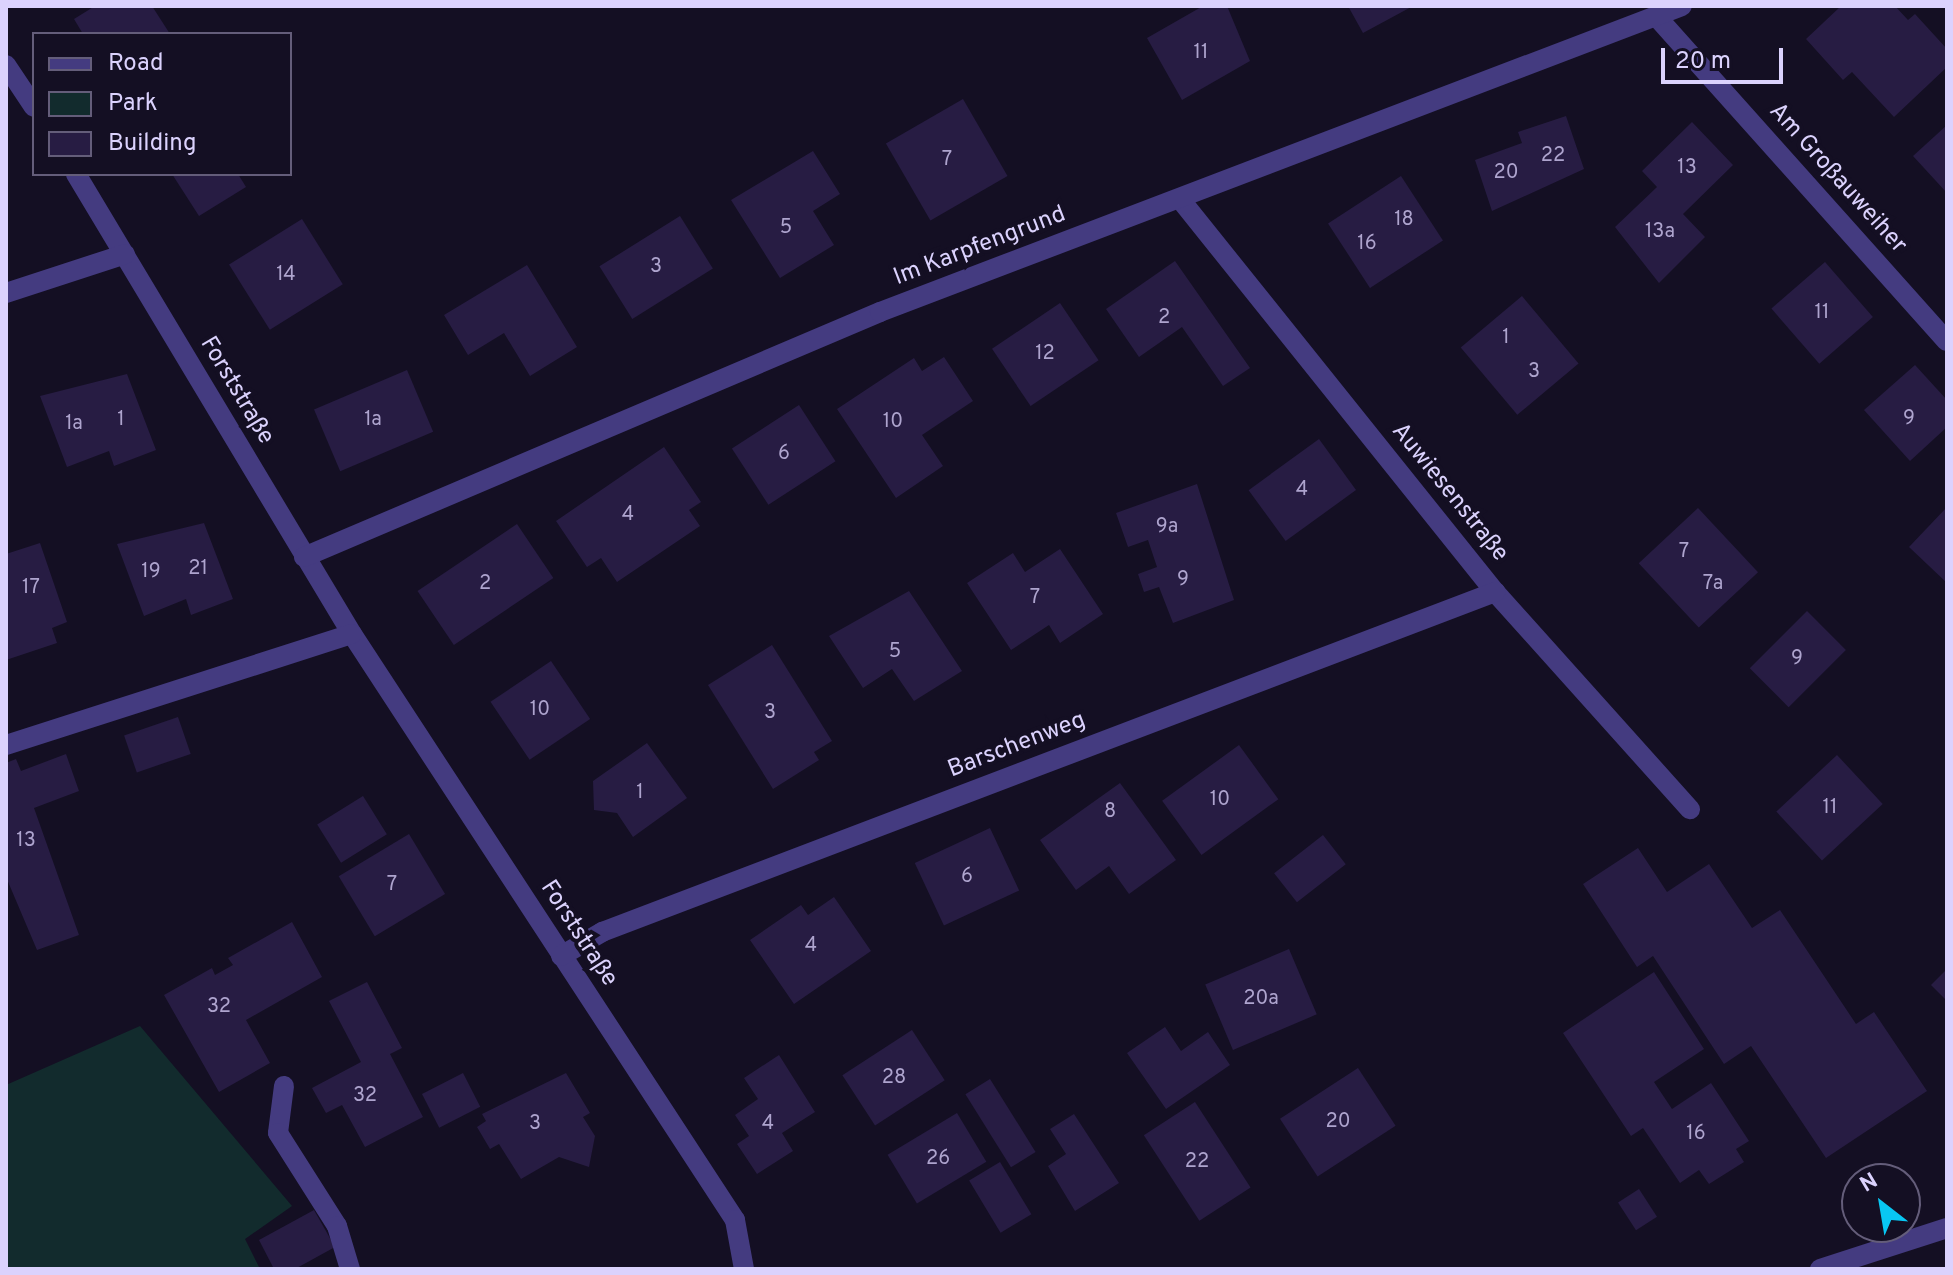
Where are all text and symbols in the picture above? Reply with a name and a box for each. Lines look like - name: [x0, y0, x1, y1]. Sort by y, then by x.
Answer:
- legend: [32, 32, 292, 176]
- scale bar: [1665, 32, 1787, 82]
- house number: 11: [1194, 41, 1208, 65]
- text: 20 m: [1675, 47, 1731, 77]
- text: Road: [108, 49, 164, 79]
- text: Park: [108, 89, 158, 119]
- street label: Am Großauweiher: [1762, 98, 1912, 260]
- text: Building: [108, 129, 197, 159]
- house number: 22: [1541, 144, 1565, 168]
- house number: 7: [942, 148, 952, 172]
- house number: 13: [1677, 156, 1697, 180]
- house number: 20: [1493, 161, 1519, 185]
- street label: Im Karpfengrund: [890, 201, 1070, 293]
- house number: 18: [1394, 208, 1414, 232]
- house number: 5: [780, 216, 792, 240]
- house number: 13a: [1645, 220, 1675, 244]
- house number: 16: [1357, 232, 1377, 256]
- house number: 3: [650, 255, 662, 279]
- house number: 14: [276, 263, 296, 287]
- house number: 11: [1815, 301, 1829, 325]
- house number: 2: [1158, 306, 1170, 330]
- house number: 1: [1502, 326, 1510, 350]
- street label: Forststraße: [193, 332, 279, 450]
- house number: 12: [1035, 342, 1055, 366]
- house number: 3: [1528, 360, 1540, 384]
- house number: 9: [1903, 407, 1915, 431]
- house number: 1: [117, 408, 125, 432]
- house number: 1a: [364, 408, 382, 432]
- house number: 10: [883, 410, 903, 434]
- house number: 1a: [65, 412, 83, 436]
- street label: Auwiesenstraße: [1384, 418, 1514, 568]
- house number: 6: [778, 442, 790, 466]
- house number: 4: [1296, 478, 1308, 502]
- house number: 4: [622, 503, 634, 527]
- house number: 9a: [1156, 515, 1178, 539]
- house number: 7: [1679, 540, 1689, 564]
- house number: 21: [188, 557, 208, 581]
- house number: 19: [141, 560, 161, 584]
- house number: 9: [1177, 568, 1189, 592]
- house number: 2: [479, 572, 491, 596]
- house number: 7a: [1703, 572, 1723, 596]
- house number: 17: [22, 576, 40, 600]
- house number: 7: [1030, 586, 1040, 610]
- house number: 5: [889, 640, 901, 664]
- house number: 9: [1791, 647, 1803, 671]
- house number: 10: [530, 698, 550, 722]
- house number: 3: [764, 701, 776, 725]
- street label: Barschenweg: [944, 707, 1090, 785]
- house number: 1: [636, 781, 644, 805]
- house number: 10: [1210, 788, 1230, 812]
- house number: 11: [1823, 796, 1837, 820]
- house number: 8: [1104, 800, 1116, 824]
- house number: 13: [16, 829, 36, 853]
- house number: 6: [961, 865, 973, 889]
- house number: 7: [387, 873, 397, 897]
- street label: Forststraße: [533, 876, 623, 992]
- house number: 4: [805, 934, 817, 958]
- house number: 20a: [1243, 987, 1279, 1011]
- house number: 32: [207, 995, 231, 1019]
- house number: 28: [882, 1066, 906, 1090]
- house number: 32: [353, 1084, 377, 1108]
- house number: 20: [1325, 1110, 1351, 1134]
- house number: 3: [529, 1112, 541, 1136]
- house number: 4: [762, 1112, 774, 1136]
- house number: 16: [1686, 1122, 1706, 1146]
- house number: 26: [926, 1147, 950, 1171]
- house number: 22: [1185, 1150, 1209, 1174]
- north arrow: [1841, 1163, 1921, 1243]
- text: N: [1856, 1168, 1883, 1199]

